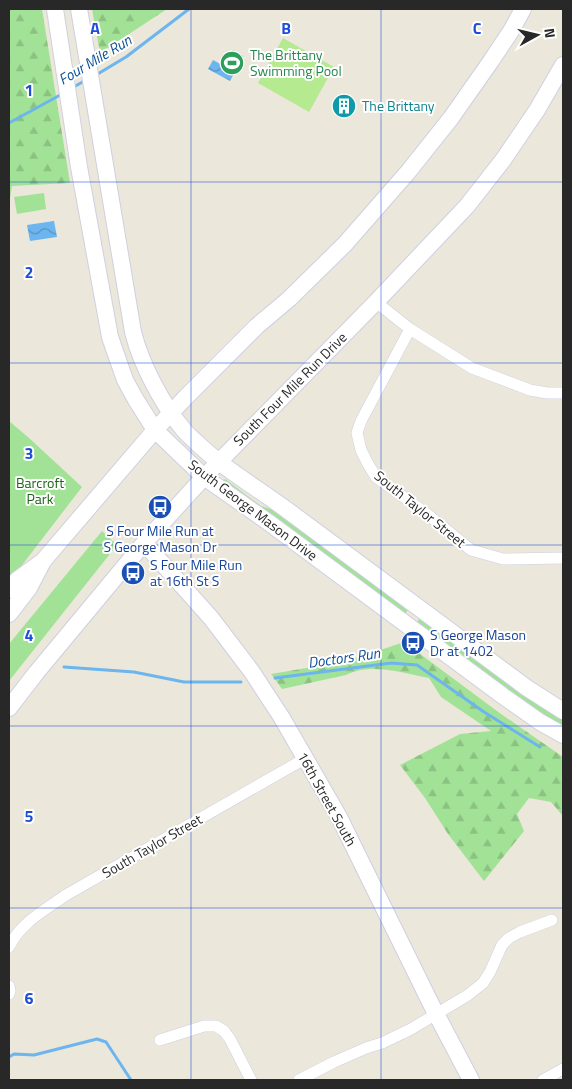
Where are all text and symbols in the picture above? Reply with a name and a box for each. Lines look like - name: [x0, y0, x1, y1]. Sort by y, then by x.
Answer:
- north arrow: [512, 10, 562, 60]
- text: A: [90, 16, 100, 40]
- text: B: [281, 16, 291, 40]
- text: C: [473, 16, 482, 40]
- text: N: [539, 27, 561, 39]
- water label: Four Mile Run: [54, 28, 136, 90]
- place label: The Brittany Swimming Pool: [250, 44, 342, 81]
- sports icon: The Brittany Swimming Pool: [219, 50, 245, 76]
- text: 1: [25, 78, 33, 102]
- building icon: The Brittany: [331, 93, 357, 119]
- place label: The Brittany: [362, 95, 435, 116]
- text: 2: [25, 260, 33, 284]
- street label: South Four Mile Run Drive: [228, 327, 351, 450]
- text: 3: [25, 441, 33, 465]
- street label: South George Mason Drive: [184, 454, 322, 565]
- street label: South Taylor Street: [370, 465, 471, 552]
- park label: Barcroft Park: [16, 472, 64, 509]
- bus stop icon: S Four Mile Run at S George Mason Dr: [147, 494, 173, 520]
- place label: S Four Mile Run at S George Mason Dr: [104, 520, 217, 557]
- place label: S Four Mile Run at 16th St S: [150, 554, 242, 591]
- bus stop icon: S Four Mile Run at 16th St S: [120, 560, 146, 586]
- text: 4: [25, 623, 34, 647]
- place label: S George Mason Dr at 1402: [430, 624, 526, 661]
- bus stop icon: S George Mason Dr at 1402: [400, 630, 426, 656]
- water label: Doctors Run: [306, 641, 382, 674]
- street label: 16th Street South: [293, 748, 362, 850]
- text: 5: [25, 804, 34, 828]
- street label: South Taylor Street: [98, 808, 206, 883]
- text: 6: [25, 986, 34, 1010]

